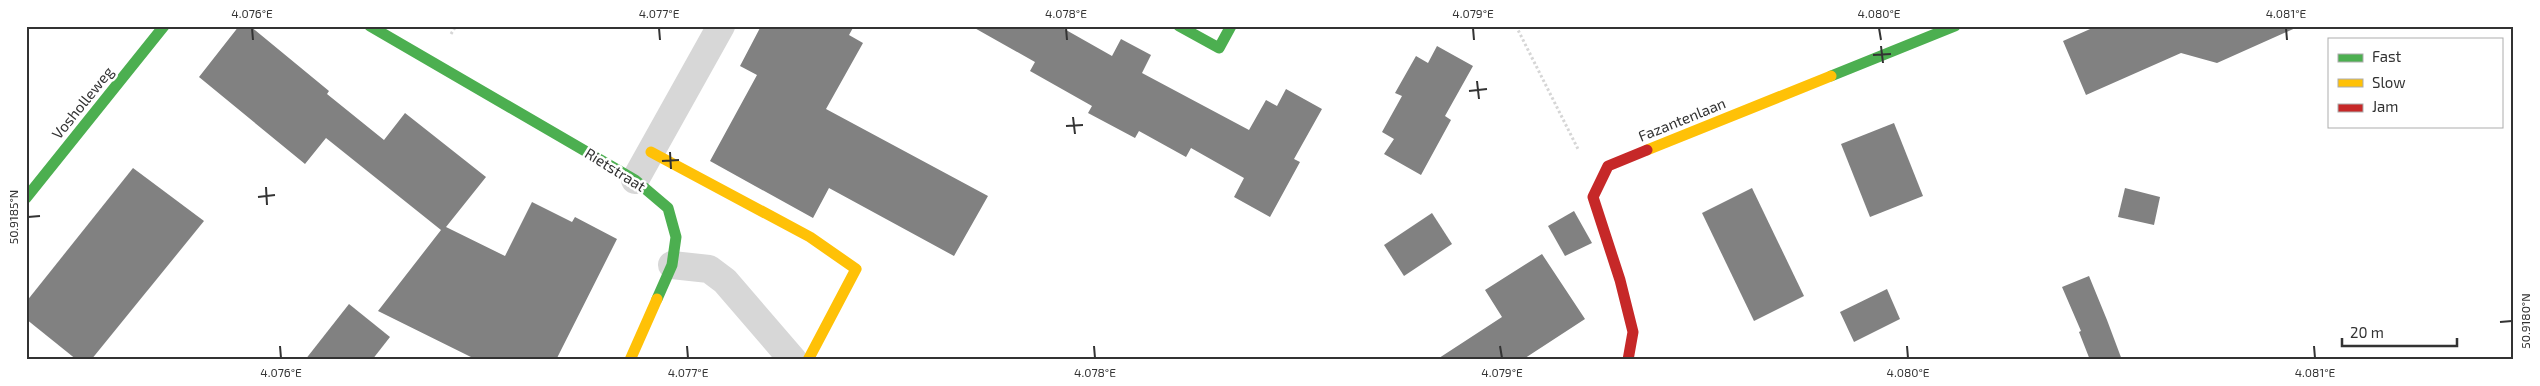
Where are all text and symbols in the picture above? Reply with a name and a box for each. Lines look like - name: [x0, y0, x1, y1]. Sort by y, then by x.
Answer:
- text: 4.076°E: [231, 6, 273, 20]
- text: 4.077°E: [639, 6, 680, 20]
- text: 4.078°E: [1045, 6, 1087, 20]
- text: 4.079°E: [1452, 6, 1494, 20]
- text: 4.080°E: [1858, 6, 1901, 20]
- text: 4.081°E: [2266, 6, 2307, 20]
- legend: [2328, 38, 2502, 128]
- text: Fast: [2372, 47, 2402, 65]
- street label: Vosholleweg: [48, 62, 117, 142]
- text: Slow: [2372, 73, 2406, 91]
- street label: Fazantenlaan: [1635, 93, 1728, 145]
- text: Jam: [2372, 97, 2398, 115]
- street label: Rietstraat: [582, 143, 649, 195]
- text: 50.9185°N: [6, 190, 20, 244]
- text: 50.9180°N: [2518, 293, 2532, 349]
- scale bar: [2342, 316, 2458, 348]
- text: 20 m: [2350, 323, 2384, 341]
- text: 4.076°E: [260, 365, 302, 379]
- text: 4.077°E: [668, 365, 709, 379]
- text: 4.078°E: [1074, 365, 1116, 379]
- text: 4.079°E: [1481, 365, 1523, 379]
- text: 4.080°E: [1887, 365, 1930, 379]
- text: 4.081°E: [2295, 365, 2336, 379]

